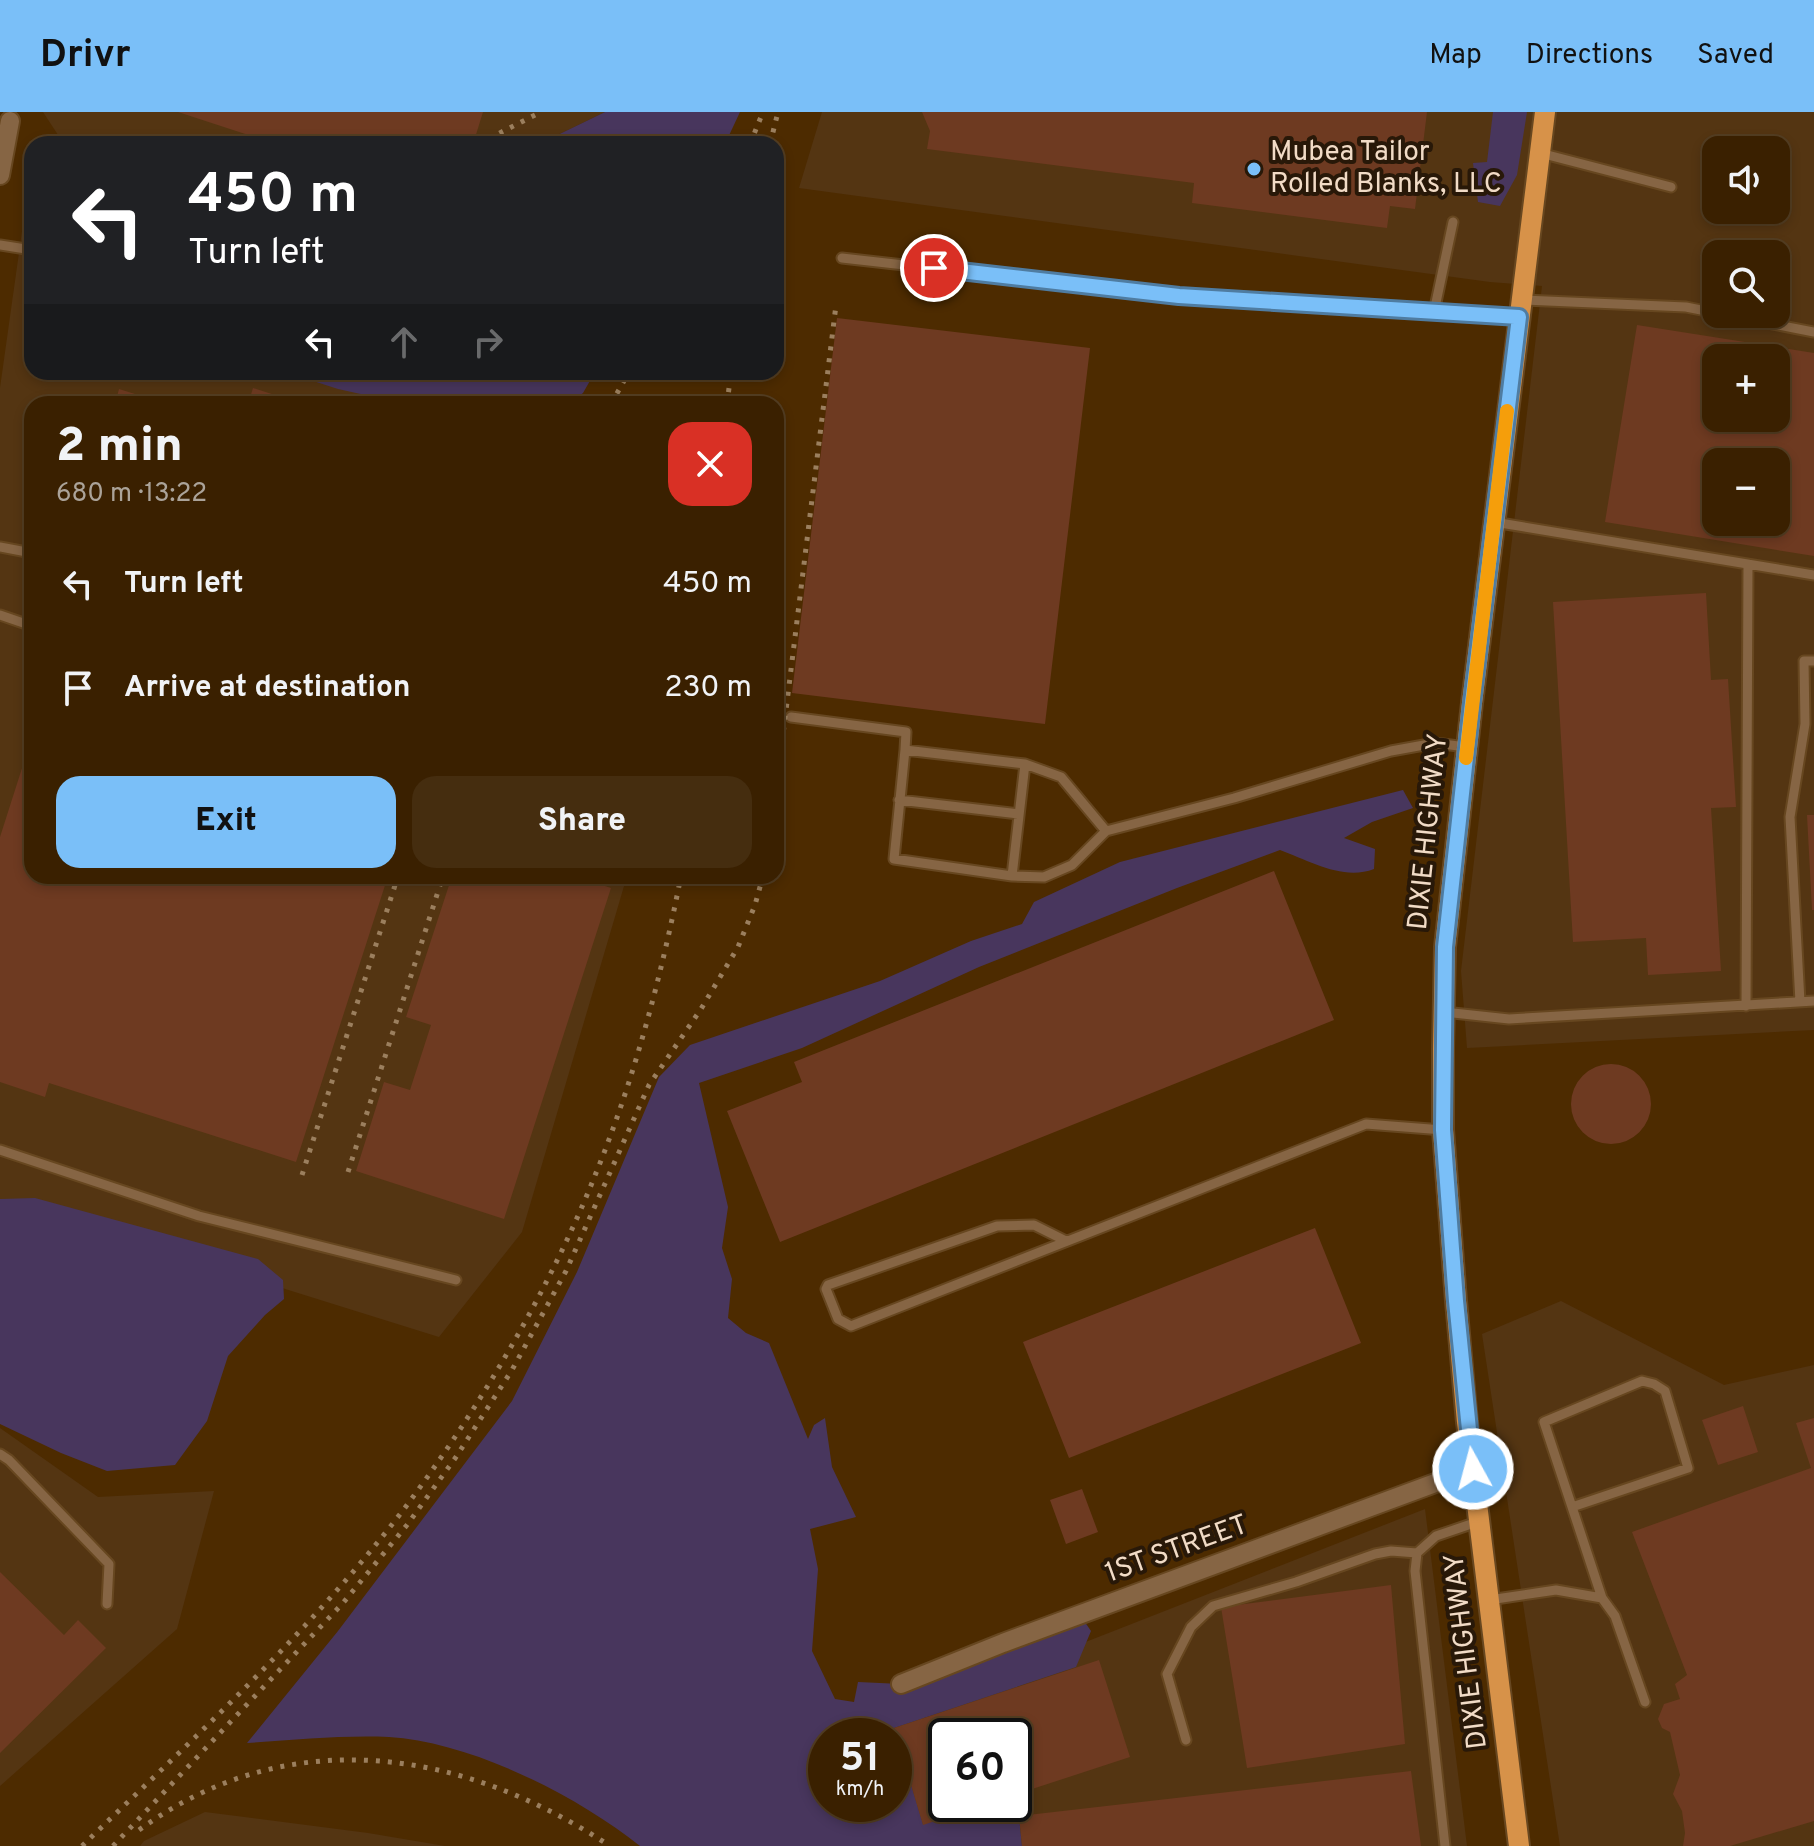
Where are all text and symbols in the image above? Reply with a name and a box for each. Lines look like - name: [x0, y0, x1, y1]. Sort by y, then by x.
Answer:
- text: Drivr: [40, 32, 131, 81]
- text: Map: [1429, 38, 1482, 74]
- text: Directions: [1526, 38, 1653, 74]
- text: Saved: [1697, 38, 1774, 74]
- place label: Mubea Tailor Rolled Blanks, LLC: [1270, 135, 1502, 203]
- map controls: [1702, 136, 1790, 536]
- button: sound: [1702, 136, 1790, 224]
- marker: Mubea Tailor Rolled Blanks, LLC: [1245, 160, 1263, 178]
- text: 450 m: [188, 162, 358, 232]
- icon: left: [56, 168, 160, 272]
- text: Turn left: [188, 231, 325, 277]
- pin: [900, 234, 968, 302]
- button: search: [1702, 240, 1790, 328]
- icon: arrive: [912, 246, 956, 290]
- icon: left: [298, 320, 342, 364]
- icon: ahead: [382, 320, 426, 364]
- icon: right: [466, 320, 510, 364]
- button: +: [1702, 344, 1790, 432]
- text: 2 min: [56, 418, 183, 478]
- button: close: [668, 422, 752, 506]
- button: −: [1702, 448, 1790, 536]
- text: 680 m · 13:22: [56, 478, 207, 511]
- icon: left: [56, 562, 100, 606]
- text: Turn left: [124, 566, 244, 603]
- text: 450 m: [663, 566, 752, 603]
- icon: arrive: [56, 666, 100, 710]
- text: Arrive at destination: [124, 670, 410, 707]
- text: 230 m: [664, 670, 752, 707]
- street label: DIXIE HIGHWAY: [1401, 732, 1457, 932]
- button: Exit: [56, 776, 396, 868]
- button: Share: [412, 776, 752, 868]
- position arrow: [1431, 1427, 1515, 1511]
- street label: 1ST STREET: [1101, 1508, 1253, 1592]
- street label: DIXIE HIGHWAY: [1437, 1551, 1497, 1751]
- speed limit sign: 60: [928, 1718, 1032, 1822]
- text: 51: [840, 1735, 880, 1785]
- text: km/h: [836, 1777, 884, 1803]

